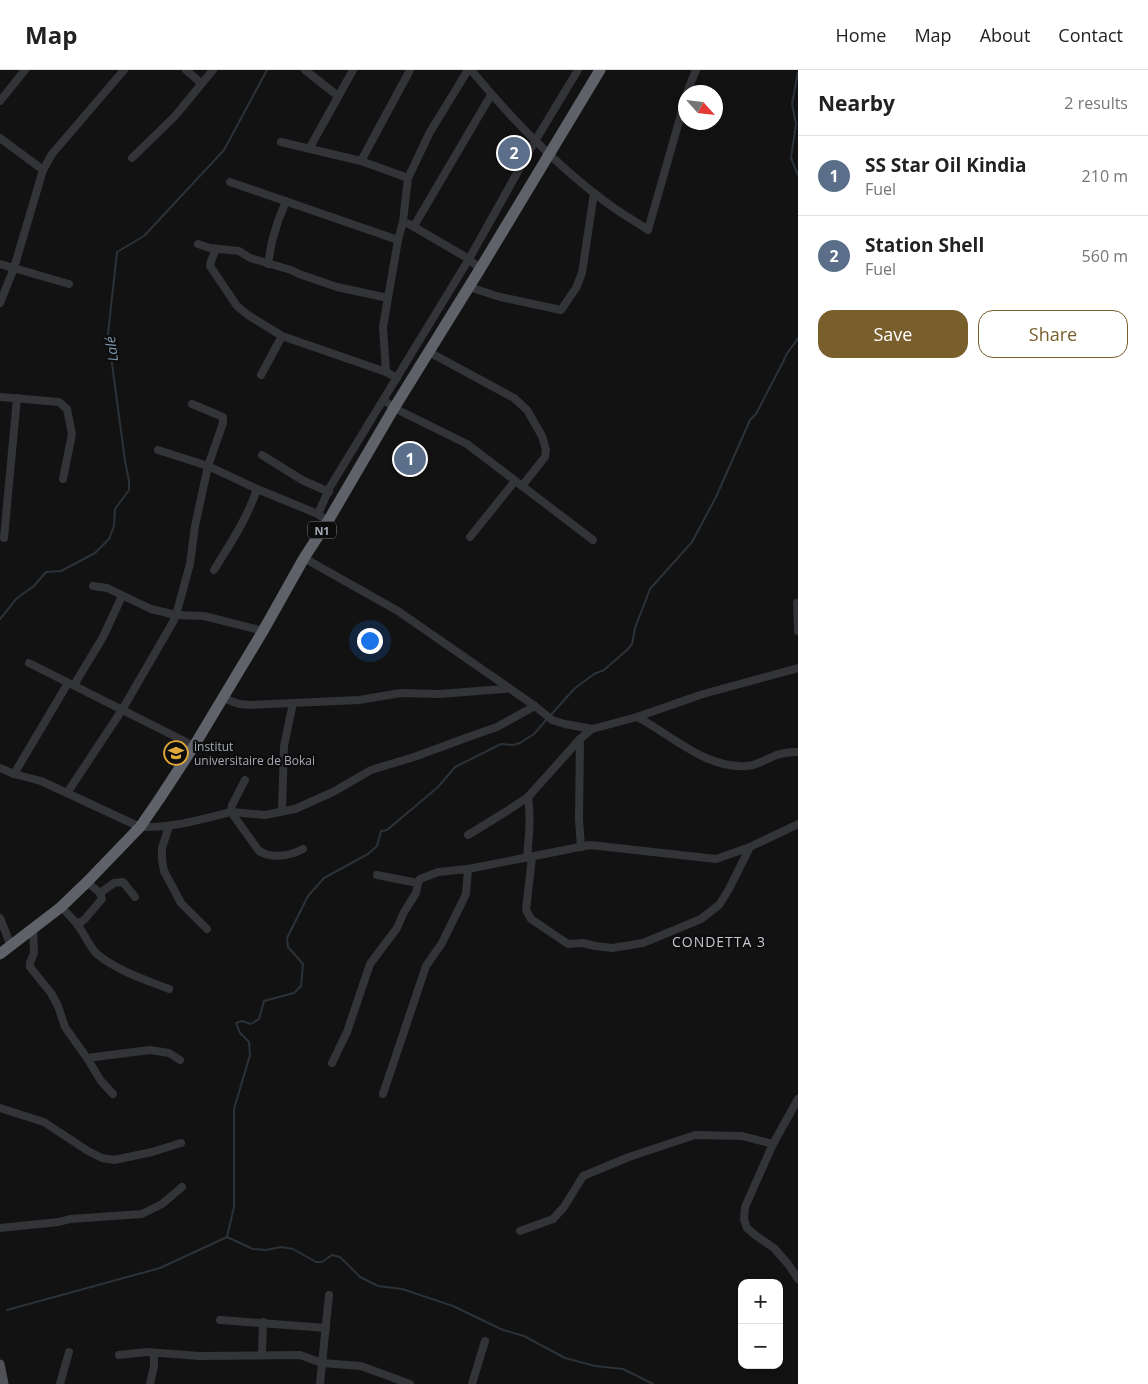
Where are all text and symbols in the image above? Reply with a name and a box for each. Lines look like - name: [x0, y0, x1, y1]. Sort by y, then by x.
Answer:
- text: Map: [25, 18, 77, 51]
- text: Home: [836, 23, 886, 47]
- text: Map: [914, 23, 952, 47]
- text: About: [980, 23, 1030, 47]
- text: Contact: [1058, 23, 1123, 47]
- north arrow: [678, 85, 723, 130]
- text: Nearby: [818, 89, 895, 117]
- text: 2 results: [1064, 92, 1128, 114]
- pin: 2: [498, 134, 530, 172]
- text: SS Star Oil Kindia: [865, 152, 1026, 178]
- text: 1: [829, 165, 839, 187]
- text: 210 m: [1082, 165, 1128, 187]
- text: Fuel: [865, 178, 896, 200]
- text: Station Shell: [865, 232, 984, 258]
- text: 2: [829, 245, 839, 267]
- text: 560 m: [1082, 245, 1128, 267]
- text: Fuel: [865, 258, 896, 280]
- button: Save: [818, 310, 968, 358]
- button: Share: [978, 310, 1128, 358]
- water label: Lalé: [100, 335, 122, 363]
- pin: 1: [394, 440, 426, 478]
- road number: N1: [308, 522, 336, 538]
- your location: [357, 628, 383, 654]
- place label: institut universitaire de Bokai: [194, 738, 315, 769]
- school or university icon: institut universitaire de Bokai: [163, 740, 189, 766]
- district label: СONDETTA 3: [672, 932, 766, 951]
- map controls: [738, 1279, 783, 1369]
- button: +: [738, 1279, 783, 1324]
- button: −: [738, 1324, 783, 1369]

